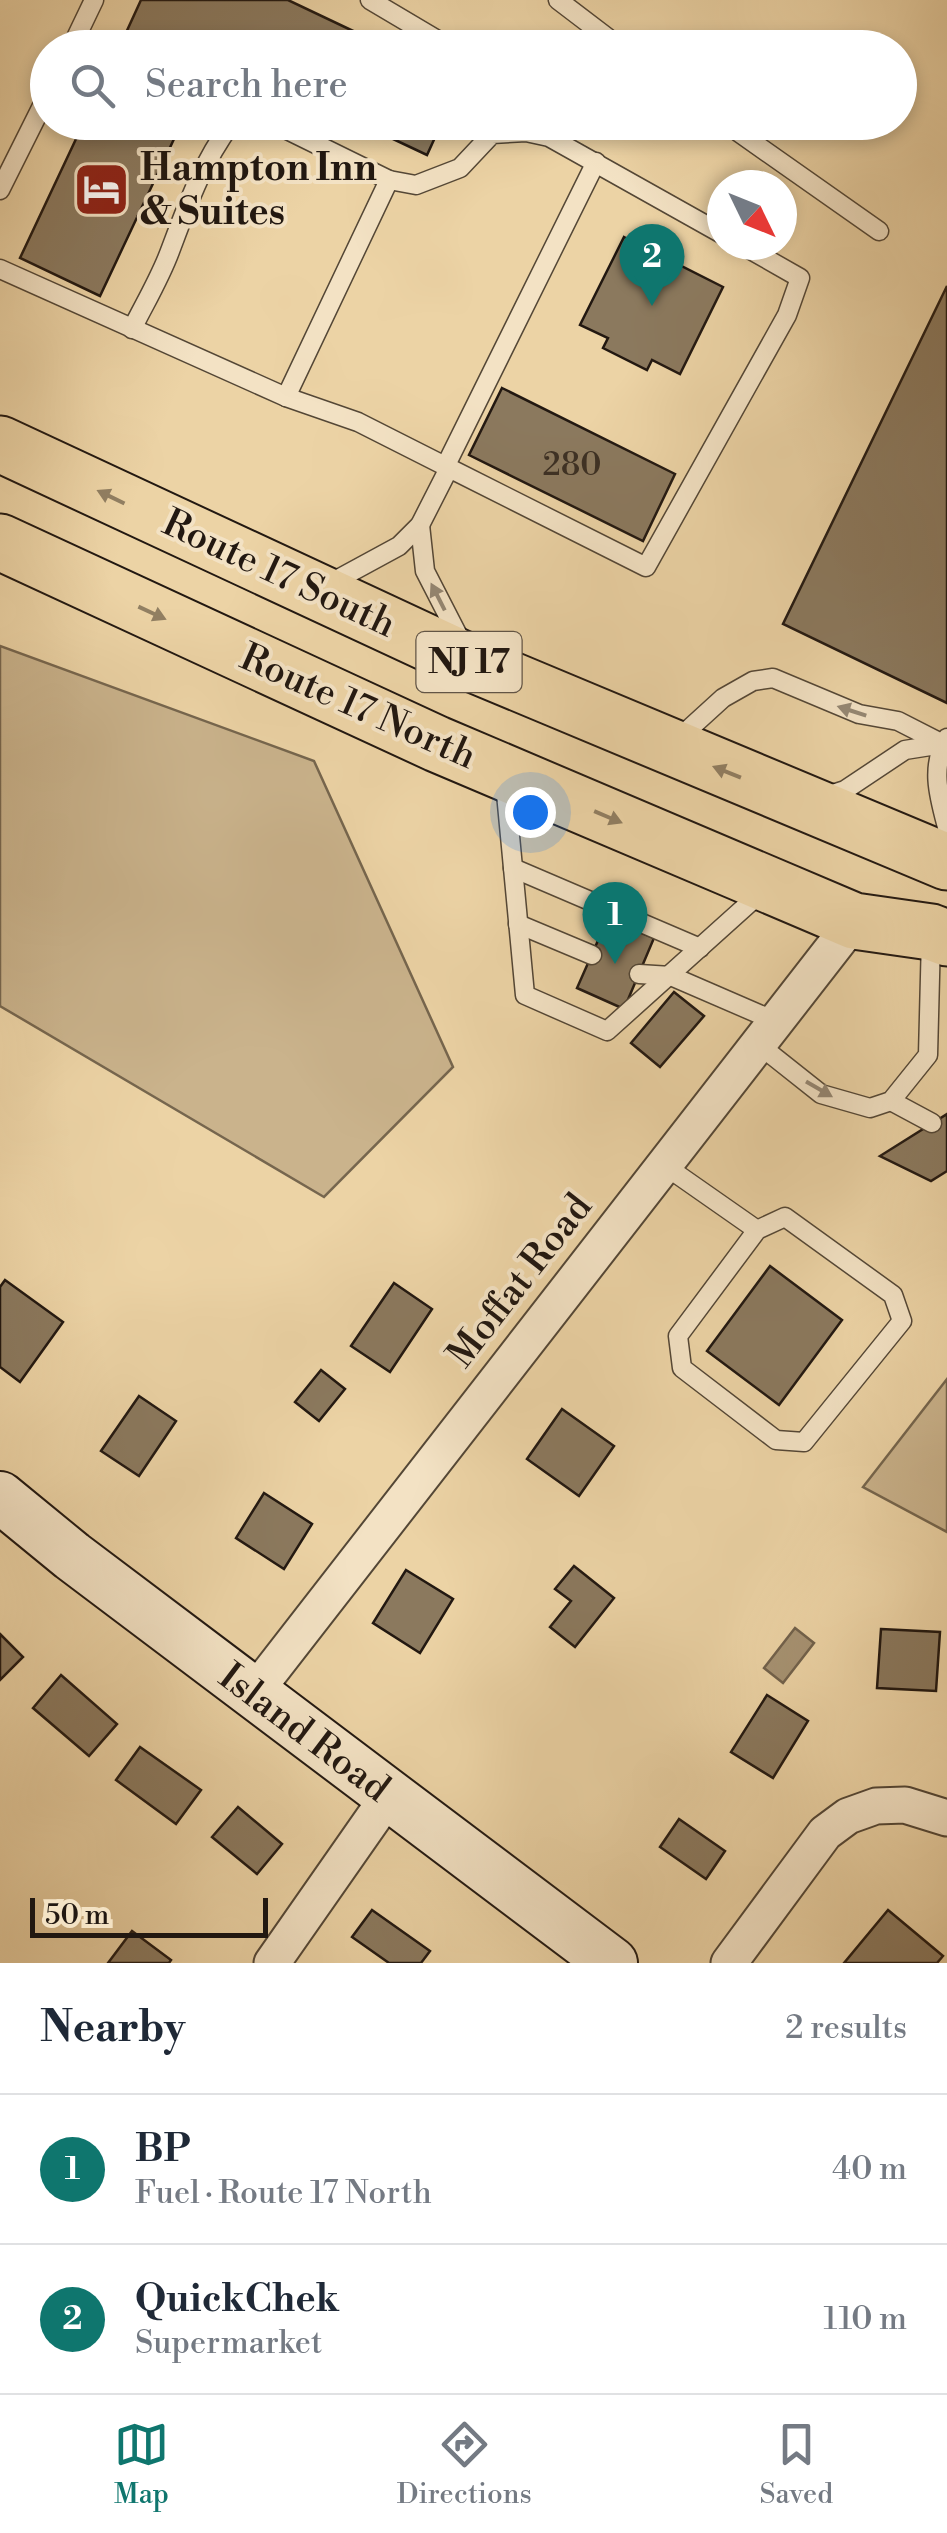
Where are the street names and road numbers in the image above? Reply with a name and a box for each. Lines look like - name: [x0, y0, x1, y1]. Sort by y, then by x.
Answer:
- street label: Route 17 South: [155, 499, 403, 649]
- road number: NJ 17: [416, 632, 522, 692]
- street label: Route 17 North: [233, 634, 483, 780]
- street label: Moffat Road: [438, 1184, 603, 1377]
- street label: Island Road: [209, 1654, 399, 1813]

